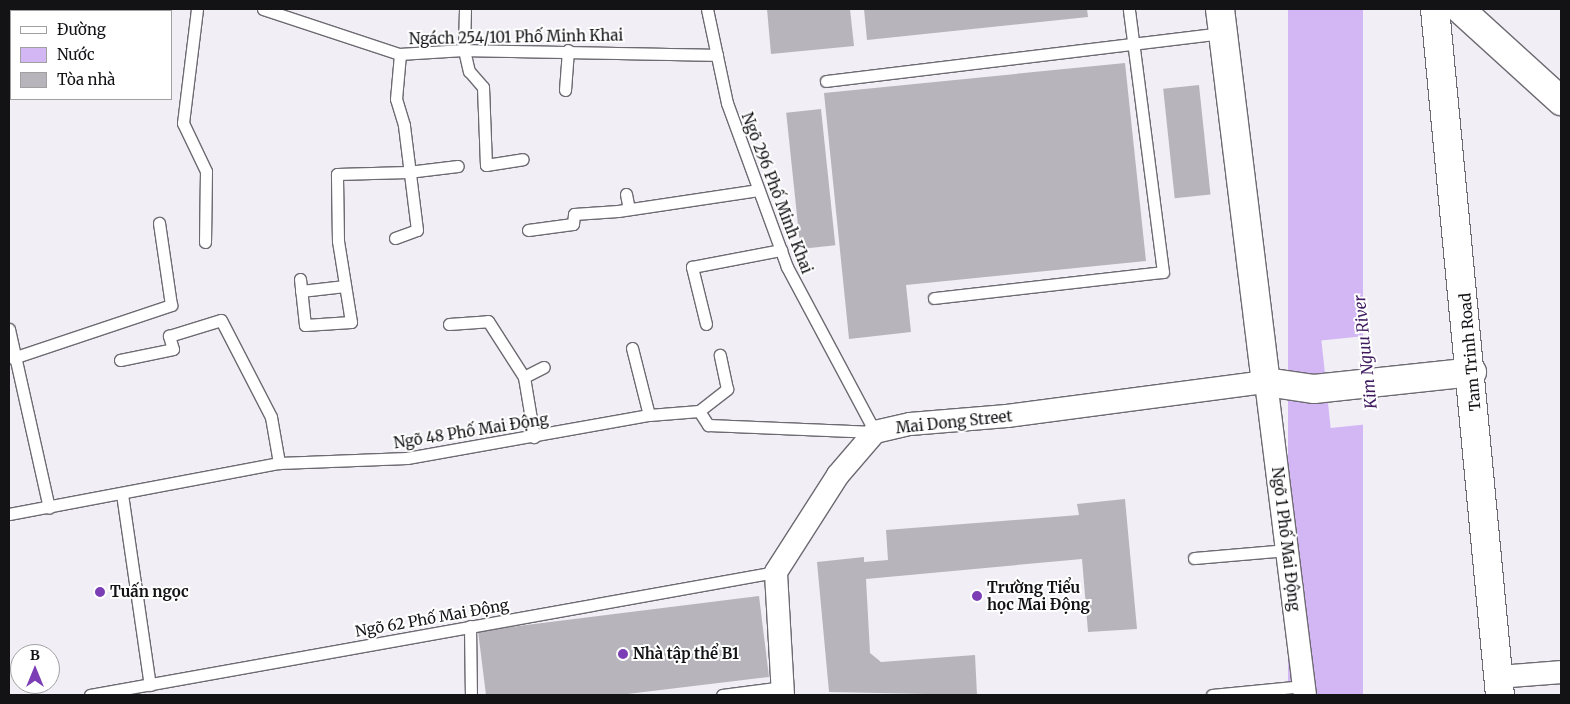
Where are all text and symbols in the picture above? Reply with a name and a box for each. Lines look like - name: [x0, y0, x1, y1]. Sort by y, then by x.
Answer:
- legend: [10, 10, 172, 100]
- text: Đường: [57, 20, 106, 39]
- street label: Ngách 254/101 Phố Minh Khai: [409, 26, 623, 48]
- text: Nước: [57, 45, 95, 64]
- text: Tòa nhà: [57, 70, 115, 89]
- street label: Ngõ 296 Phố Minh Khai: [738, 110, 816, 276]
- street label: Tam Trinh Road: [1456, 292, 1484, 412]
- water label: Kim Nguu River: [1349, 294, 1381, 410]
- street label: Mai Dong Street: [895, 407, 1013, 437]
- street label: Ngõ 48 Phố Mai Động: [392, 410, 550, 452]
- street label: Ngõ 1 Phố Mai Động: [1268, 466, 1304, 612]
- place label: Trường Tiểu học Mai Động: [987, 578, 1090, 613]
- place label: Tuấn ngọc: [110, 583, 189, 601]
- marker: Tuấn ngọc: [94, 586, 106, 598]
- marker: Trường Tiểu học Mai Động: [971, 590, 983, 602]
- street label: Ngõ 62 Phố Mai Động: [354, 596, 510, 640]
- north arrow: [10, 644, 60, 694]
- place label: Nhà tập thể B1: [633, 645, 739, 663]
- text: B: [30, 646, 40, 664]
- marker: Nhà tập thể B1: [617, 648, 629, 660]

